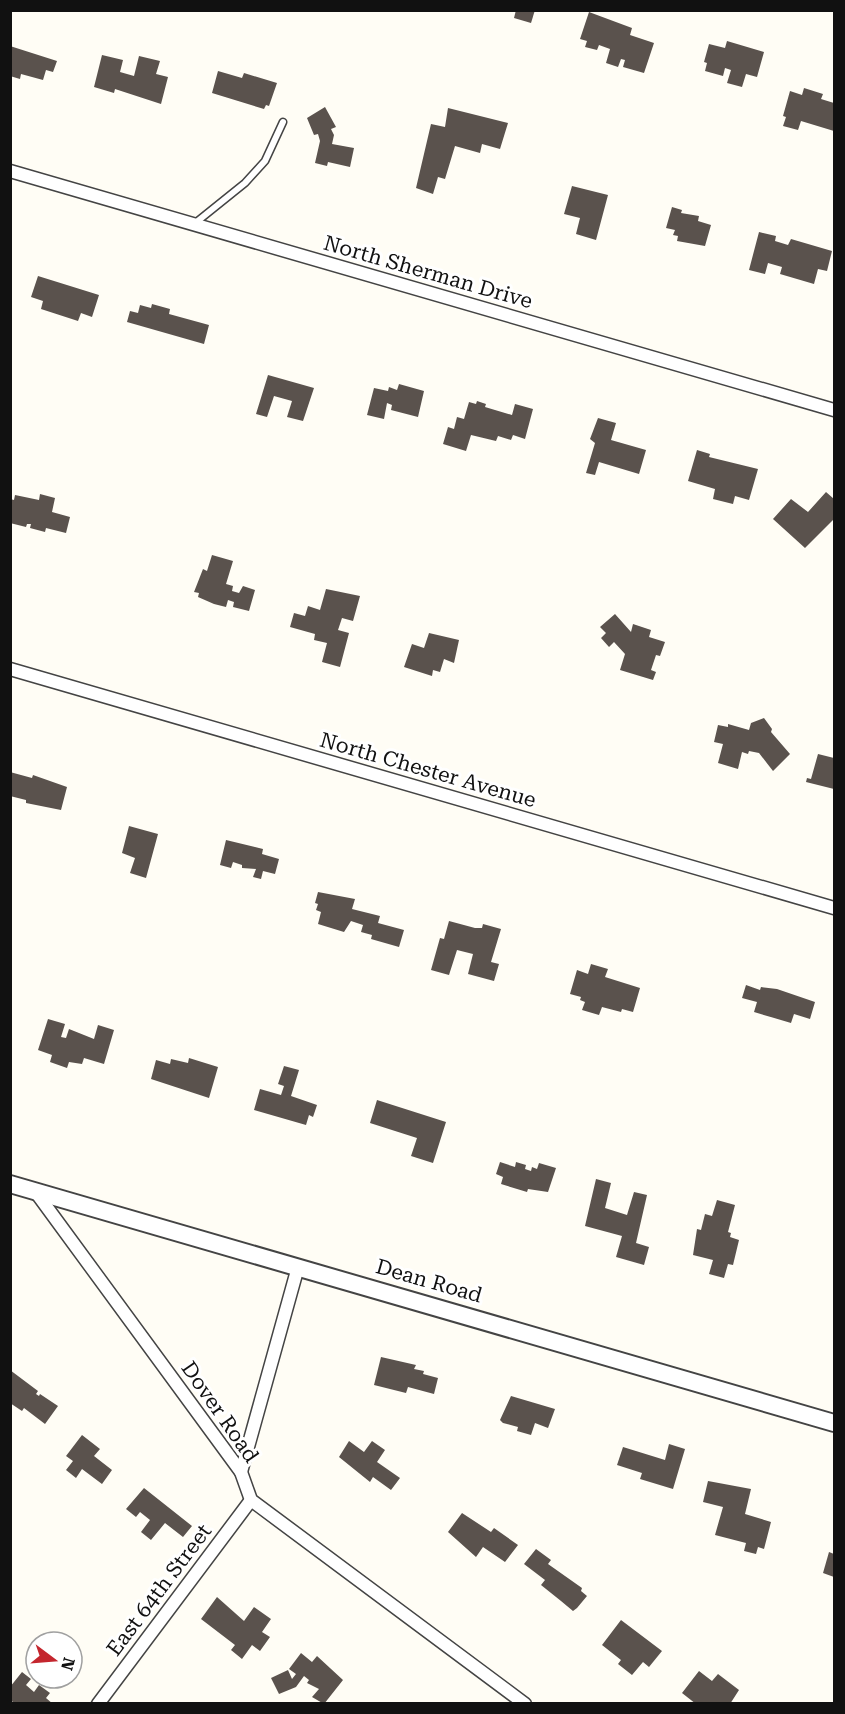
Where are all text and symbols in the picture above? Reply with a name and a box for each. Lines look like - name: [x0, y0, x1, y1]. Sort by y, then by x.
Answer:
- street label: North Sherman Drive: [321, 231, 535, 313]
- street label: North Chester Avenue: [317, 728, 539, 812]
- street label: Dean Road: [373, 1254, 485, 1308]
- street label: Dover Road: [176, 1357, 264, 1467]
- street label: East 64th Street: [102, 1519, 216, 1661]
- north arrow: [24, 1630, 84, 1690]
- text: N: [57, 1655, 79, 1673]

